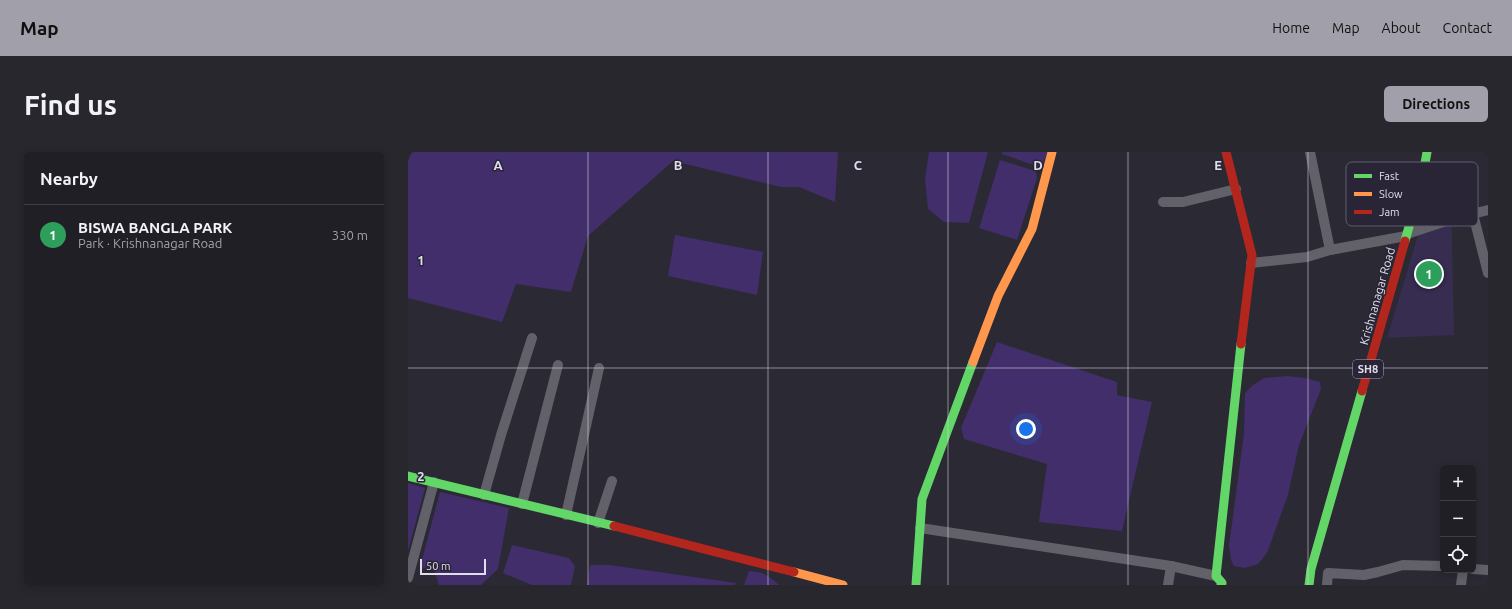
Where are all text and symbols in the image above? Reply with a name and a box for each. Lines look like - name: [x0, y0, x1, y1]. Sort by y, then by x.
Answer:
- text: Map: [20, 17, 59, 39]
- text: Home: [1272, 20, 1310, 36]
- text: Map: [1332, 20, 1360, 36]
- text: About: [1382, 20, 1421, 36]
- text: Contact: [1443, 20, 1492, 36]
- button: Directions: [1384, 86, 1488, 122]
- text: Find us: [24, 89, 117, 120]
- text: A: [493, 158, 503, 172]
- text: B: [674, 158, 683, 172]
- text: C: [854, 158, 863, 172]
- text: D: [1033, 158, 1043, 172]
- text: E: [1214, 158, 1222, 172]
- legend: [1346, 162, 1478, 226]
- text: Nearby: [40, 169, 98, 188]
- text: Fast: [1379, 170, 1400, 182]
- text: Slow: [1379, 188, 1403, 200]
- text: Jam: [1379, 206, 1400, 218]
- text: BISWA BANGLA PARK: [78, 219, 232, 236]
- text: 1: [49, 228, 57, 242]
- text: 330 m: [332, 228, 368, 242]
- text: Park · Krishnanagar Road: [78, 236, 222, 250]
- street label: Krishnanagar Road: [1357, 246, 1397, 346]
- text: 1: [417, 253, 425, 267]
- pin: 1: [1416, 259, 1442, 289]
- road number: SH8: [1353, 360, 1383, 378]
- your location: [1016, 419, 1036, 439]
- map controls: [1440, 465, 1476, 573]
- button: +: [1440, 465, 1476, 501]
- text: 2: [417, 469, 425, 483]
- button: −: [1440, 501, 1476, 537]
- button: locate: [1440, 537, 1476, 573]
- scale bar: [420, 557, 486, 576]
- text: 50 m: [426, 560, 450, 572]

